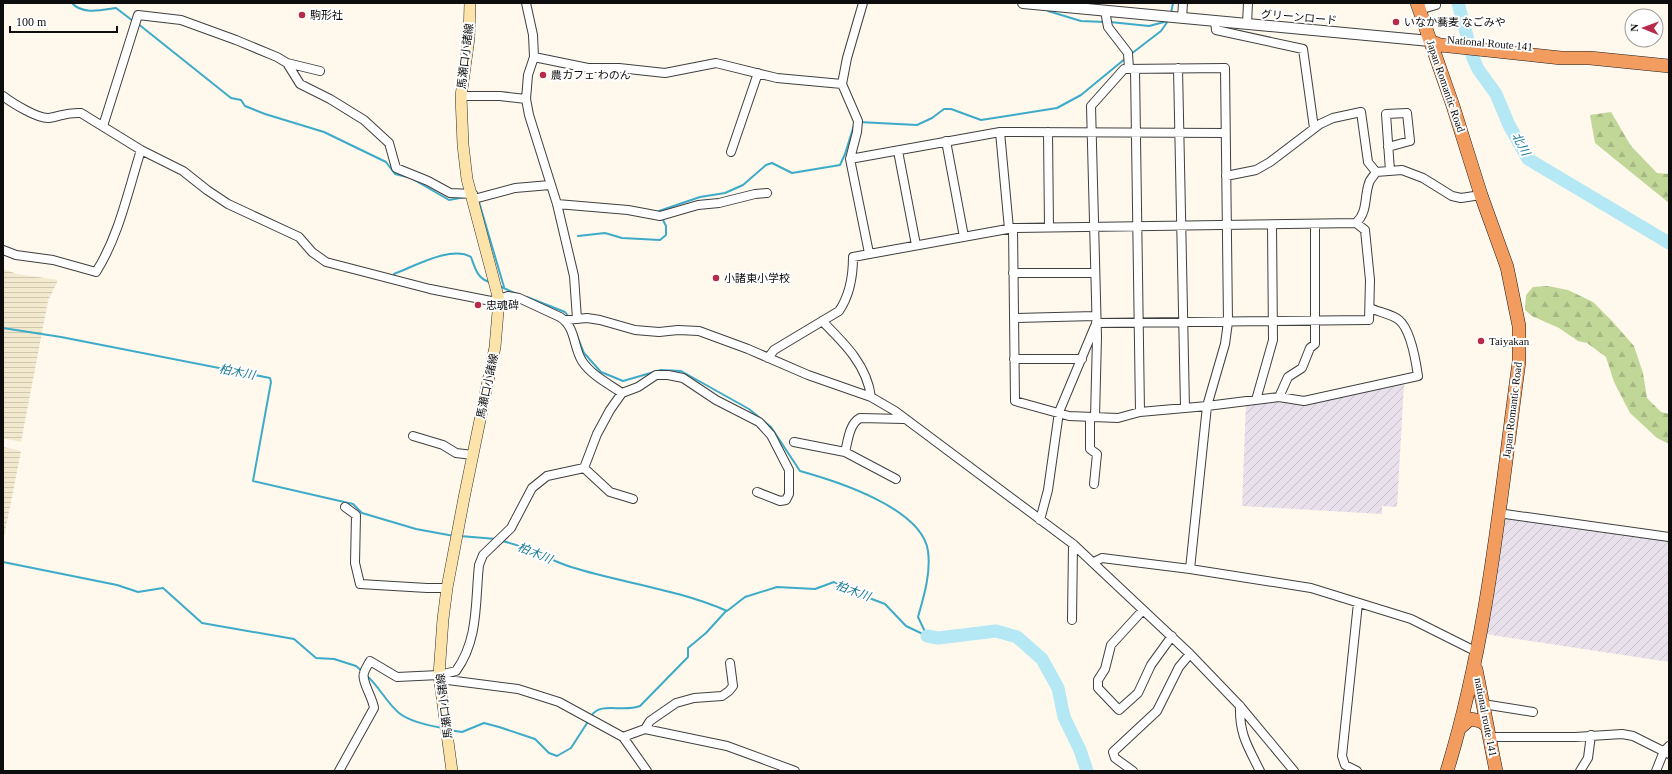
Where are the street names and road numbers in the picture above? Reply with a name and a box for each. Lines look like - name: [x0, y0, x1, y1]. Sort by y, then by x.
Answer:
- street label: グリーンロード: [1260, 8, 1338, 26]
- street label: 馬瀬口小諸線: [455, 23, 475, 89]
- street label: National Route 141: [1447, 33, 1533, 53]
- street label: Japan Romantic Road: [1425, 38, 1468, 134]
- street label: 馬瀬口小諸線: [474, 352, 500, 420]
- street label: Japan Romantic Road: [1500, 361, 1524, 459]
- street label: 馬瀬口小諸線: [434, 673, 454, 739]
- street label: national route 141: [1472, 677, 1500, 757]

